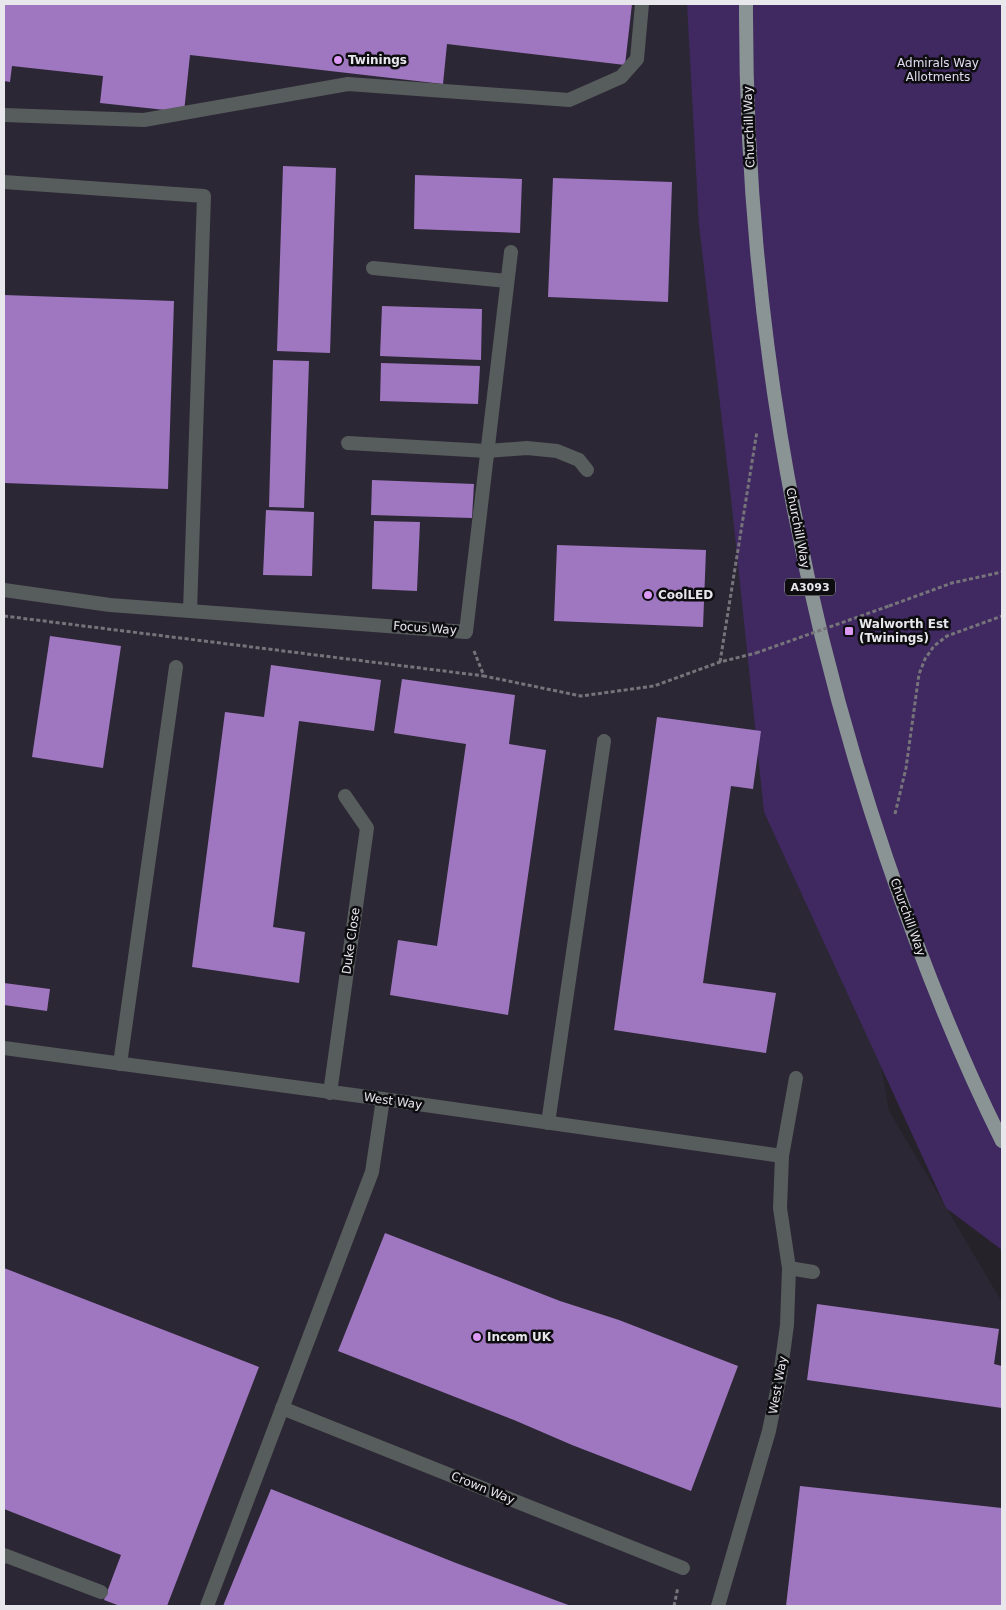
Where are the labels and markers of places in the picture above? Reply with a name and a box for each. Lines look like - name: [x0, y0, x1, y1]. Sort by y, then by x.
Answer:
- place label: Twinings: [348, 53, 407, 67]
- marker: Twinings: [332, 54, 344, 66]
- place label: CoolLED: [658, 588, 713, 602]
- marker: CoolLED: [642, 589, 654, 601]
- place label: Walworth Est (Twinings): [859, 617, 949, 645]
- marker: Walworth Est (Twinings): [843, 625, 855, 637]
- place label: Incom UK: [487, 1330, 552, 1344]
- marker: Incom UK: [471, 1331, 483, 1343]

